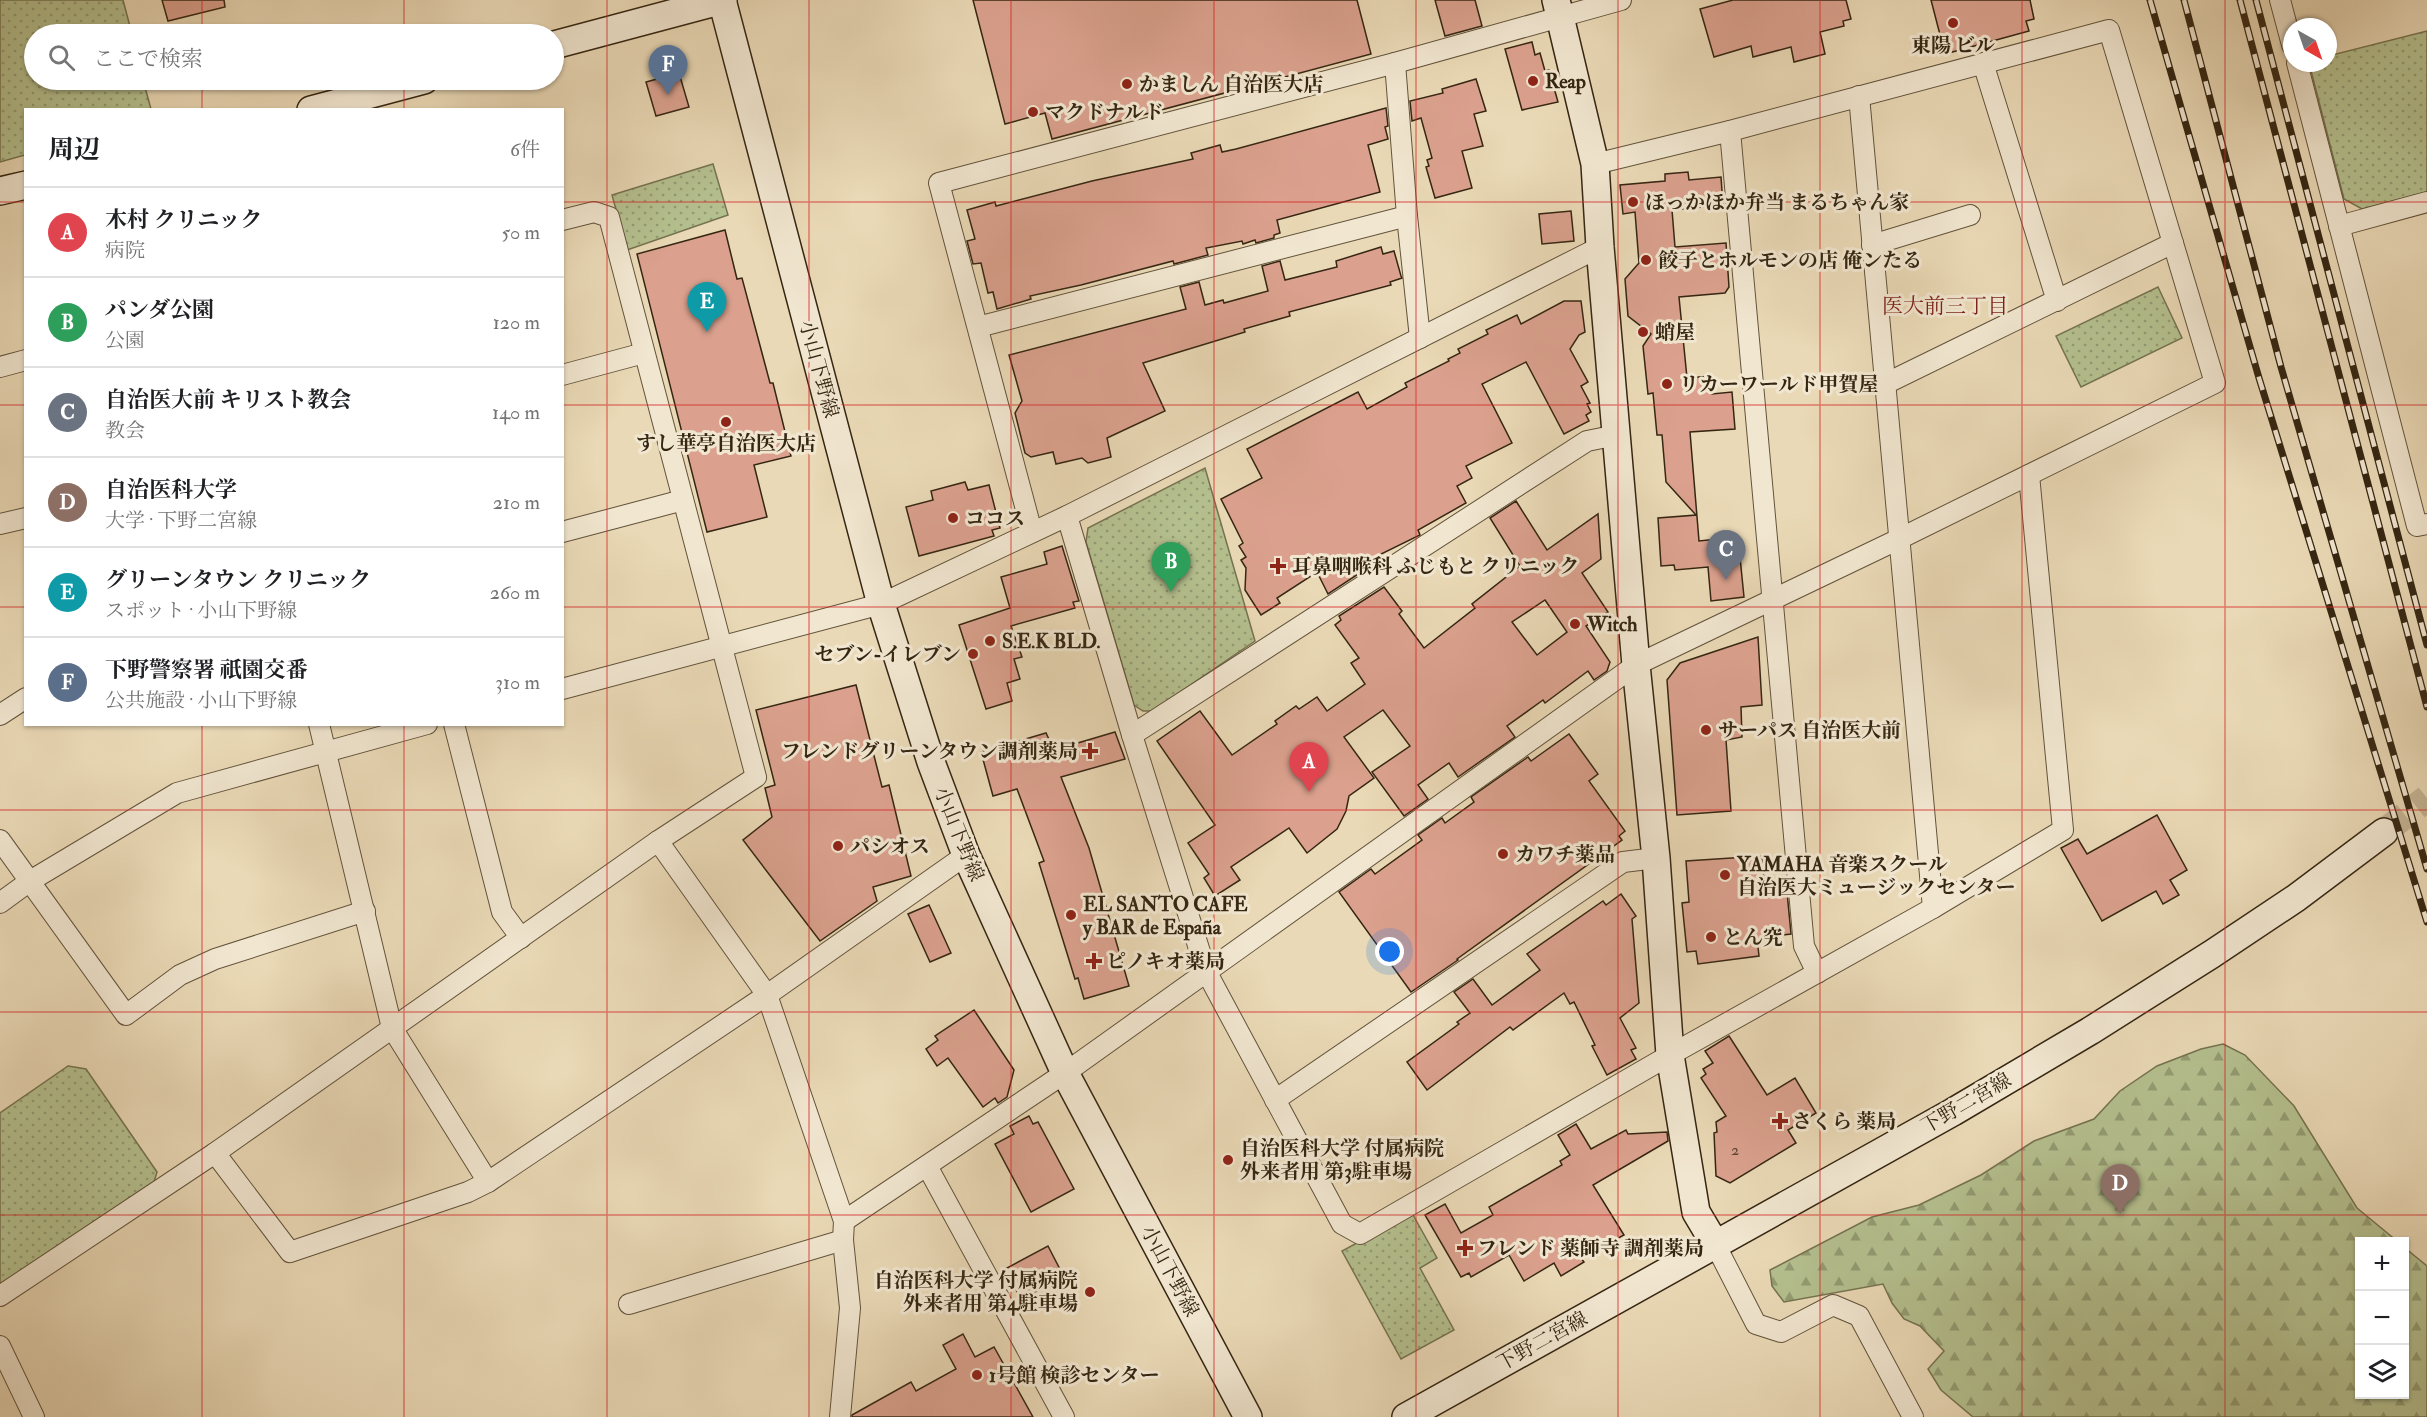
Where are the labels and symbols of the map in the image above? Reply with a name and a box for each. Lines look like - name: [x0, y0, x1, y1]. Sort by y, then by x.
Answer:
- marker: 東陽 ビル: [1946, 16, 1960, 30]
- north arrow: [2283, 18, 2337, 72]
- place label: 東陽 ビル: [1911, 33, 1995, 58]
- pin: F: [648, 46, 688, 95]
- place label: Reap: [1545, 69, 1586, 95]
- place label: かましん 自治医大店: [1139, 72, 1323, 97]
- marker: Reap: [1526, 74, 1540, 88]
- marker: かましん 自治医大店: [1120, 77, 1134, 91]
- place label: マクドナルド: [1045, 100, 1164, 125]
- marker: マクドナルド: [1026, 105, 1040, 119]
- place label: ほっかほか弁当 まるちゃん家: [1645, 190, 1909, 215]
- marker: ほっかほか弁当 まるちゃん家: [1626, 195, 1640, 209]
- place label: 餃子とホルモンの店 俺ンたる: [1658, 248, 1922, 273]
- marker: 餃子とホルモンの店 俺ンたる: [1639, 253, 1653, 267]
- pin: E: [688, 282, 726, 332]
- district label: 医大前三丁目: [1882, 293, 2008, 320]
- street label: 小山下野線: [794, 317, 844, 421]
- place label: 蛸屋: [1655, 320, 1695, 345]
- marker: 蛸屋: [1636, 325, 1650, 339]
- place label: リカーワールド甲賀屋: [1679, 372, 1878, 397]
- marker: リカーワールド甲賀屋: [1660, 377, 1674, 391]
- marker: すし華亭自治医大店: [719, 415, 733, 429]
- place label: すし華亭自治医大店: [636, 431, 816, 456]
- place label: ココス: [965, 506, 1025, 531]
- marker: ココス: [946, 511, 960, 525]
- pin: C: [1706, 530, 1746, 580]
- pin: B: [1152, 542, 1190, 592]
- place label: 耳鼻咽喉科 ふじもと クリニック: [1292, 554, 1579, 579]
- marker: 耳鼻咽喉科 ふじもと クリニック: [1269, 557, 1287, 575]
- place label: Witch: [1586, 612, 1638, 637]
- marker: Witch: [1568, 617, 1582, 631]
- place label: S.E.K BLD.: [1002, 629, 1100, 654]
- marker: S.E.K BLD.: [983, 634, 997, 648]
- place label: セブン-イレブン: [814, 642, 961, 667]
- marker: セブン-イレブン: [966, 647, 980, 661]
- place label: サーパス 自治医大前: [1718, 718, 1901, 743]
- marker: サーパス 自治医大前: [1699, 723, 1713, 737]
- place label: フレンドグリーンタウン調剤薬局: [781, 739, 1078, 764]
- pin: A: [1290, 742, 1328, 792]
- marker: フレンドグリーンタウン調剤薬局: [1083, 744, 1097, 758]
- street label: 小山下野線: [929, 783, 989, 885]
- place label: パシオス: [850, 834, 930, 859]
- marker: パシオス: [831, 839, 845, 853]
- place label: カワチ薬品: [1515, 842, 1615, 867]
- marker: カワチ薬品: [1496, 847, 1510, 861]
- place label: YAMAHA 音楽スクール 自治医大ミュージックセンター: [1736, 852, 2015, 900]
- marker: YAMAHA 音楽スクール 自治医大ミュージックセンター: [1718, 868, 1732, 882]
- place label: EL SANTO CAFE y BAR de España: [1082, 892, 1248, 941]
- marker: EL SANTO CAFE y BAR de España: [1064, 908, 1078, 922]
- place label: とん究: [1723, 925, 1783, 950]
- marker: とん究: [1704, 930, 1718, 944]
- your location: [1375, 937, 1404, 966]
- place label: ピノキオ薬局: [1106, 949, 1225, 974]
- marker: ピノキオ薬局: [1087, 954, 1101, 968]
- street label: 下野二宮線: [1916, 1067, 2016, 1139]
- place label: さくら 薬局: [1792, 1109, 1896, 1134]
- marker: さくら 薬局: [1773, 1114, 1787, 1128]
- place label: 自治医科大学 付属病院 外来者用 第3駐車場: [1240, 1136, 1444, 1184]
- house number: 2: [1731, 1140, 1739, 1160]
- marker: 自治医科大学 付属病院 外来者用 第3駐車場: [1221, 1153, 1235, 1167]
- pin: D: [2100, 1164, 2140, 1214]
- street label: 小山下野線: [1135, 1221, 1205, 1321]
- place label: フレンド 薬師寺 調剤薬局: [1477, 1236, 1704, 1261]
- marker: フレンド 薬師寺 調剤薬局: [1458, 1241, 1472, 1255]
- place label: 自治医科大学 付属病院 外来者用 第4駐車場: [874, 1268, 1078, 1316]
- marker: 自治医科大学 付属病院 外来者用 第4駐車場: [1083, 1285, 1097, 1299]
- street label: 下野二宮線: [1492, 1306, 1592, 1376]
- place label: 1号館 検診センター: [989, 1363, 1160, 1388]
- marker: 1号館 検診センター: [970, 1368, 984, 1382]

